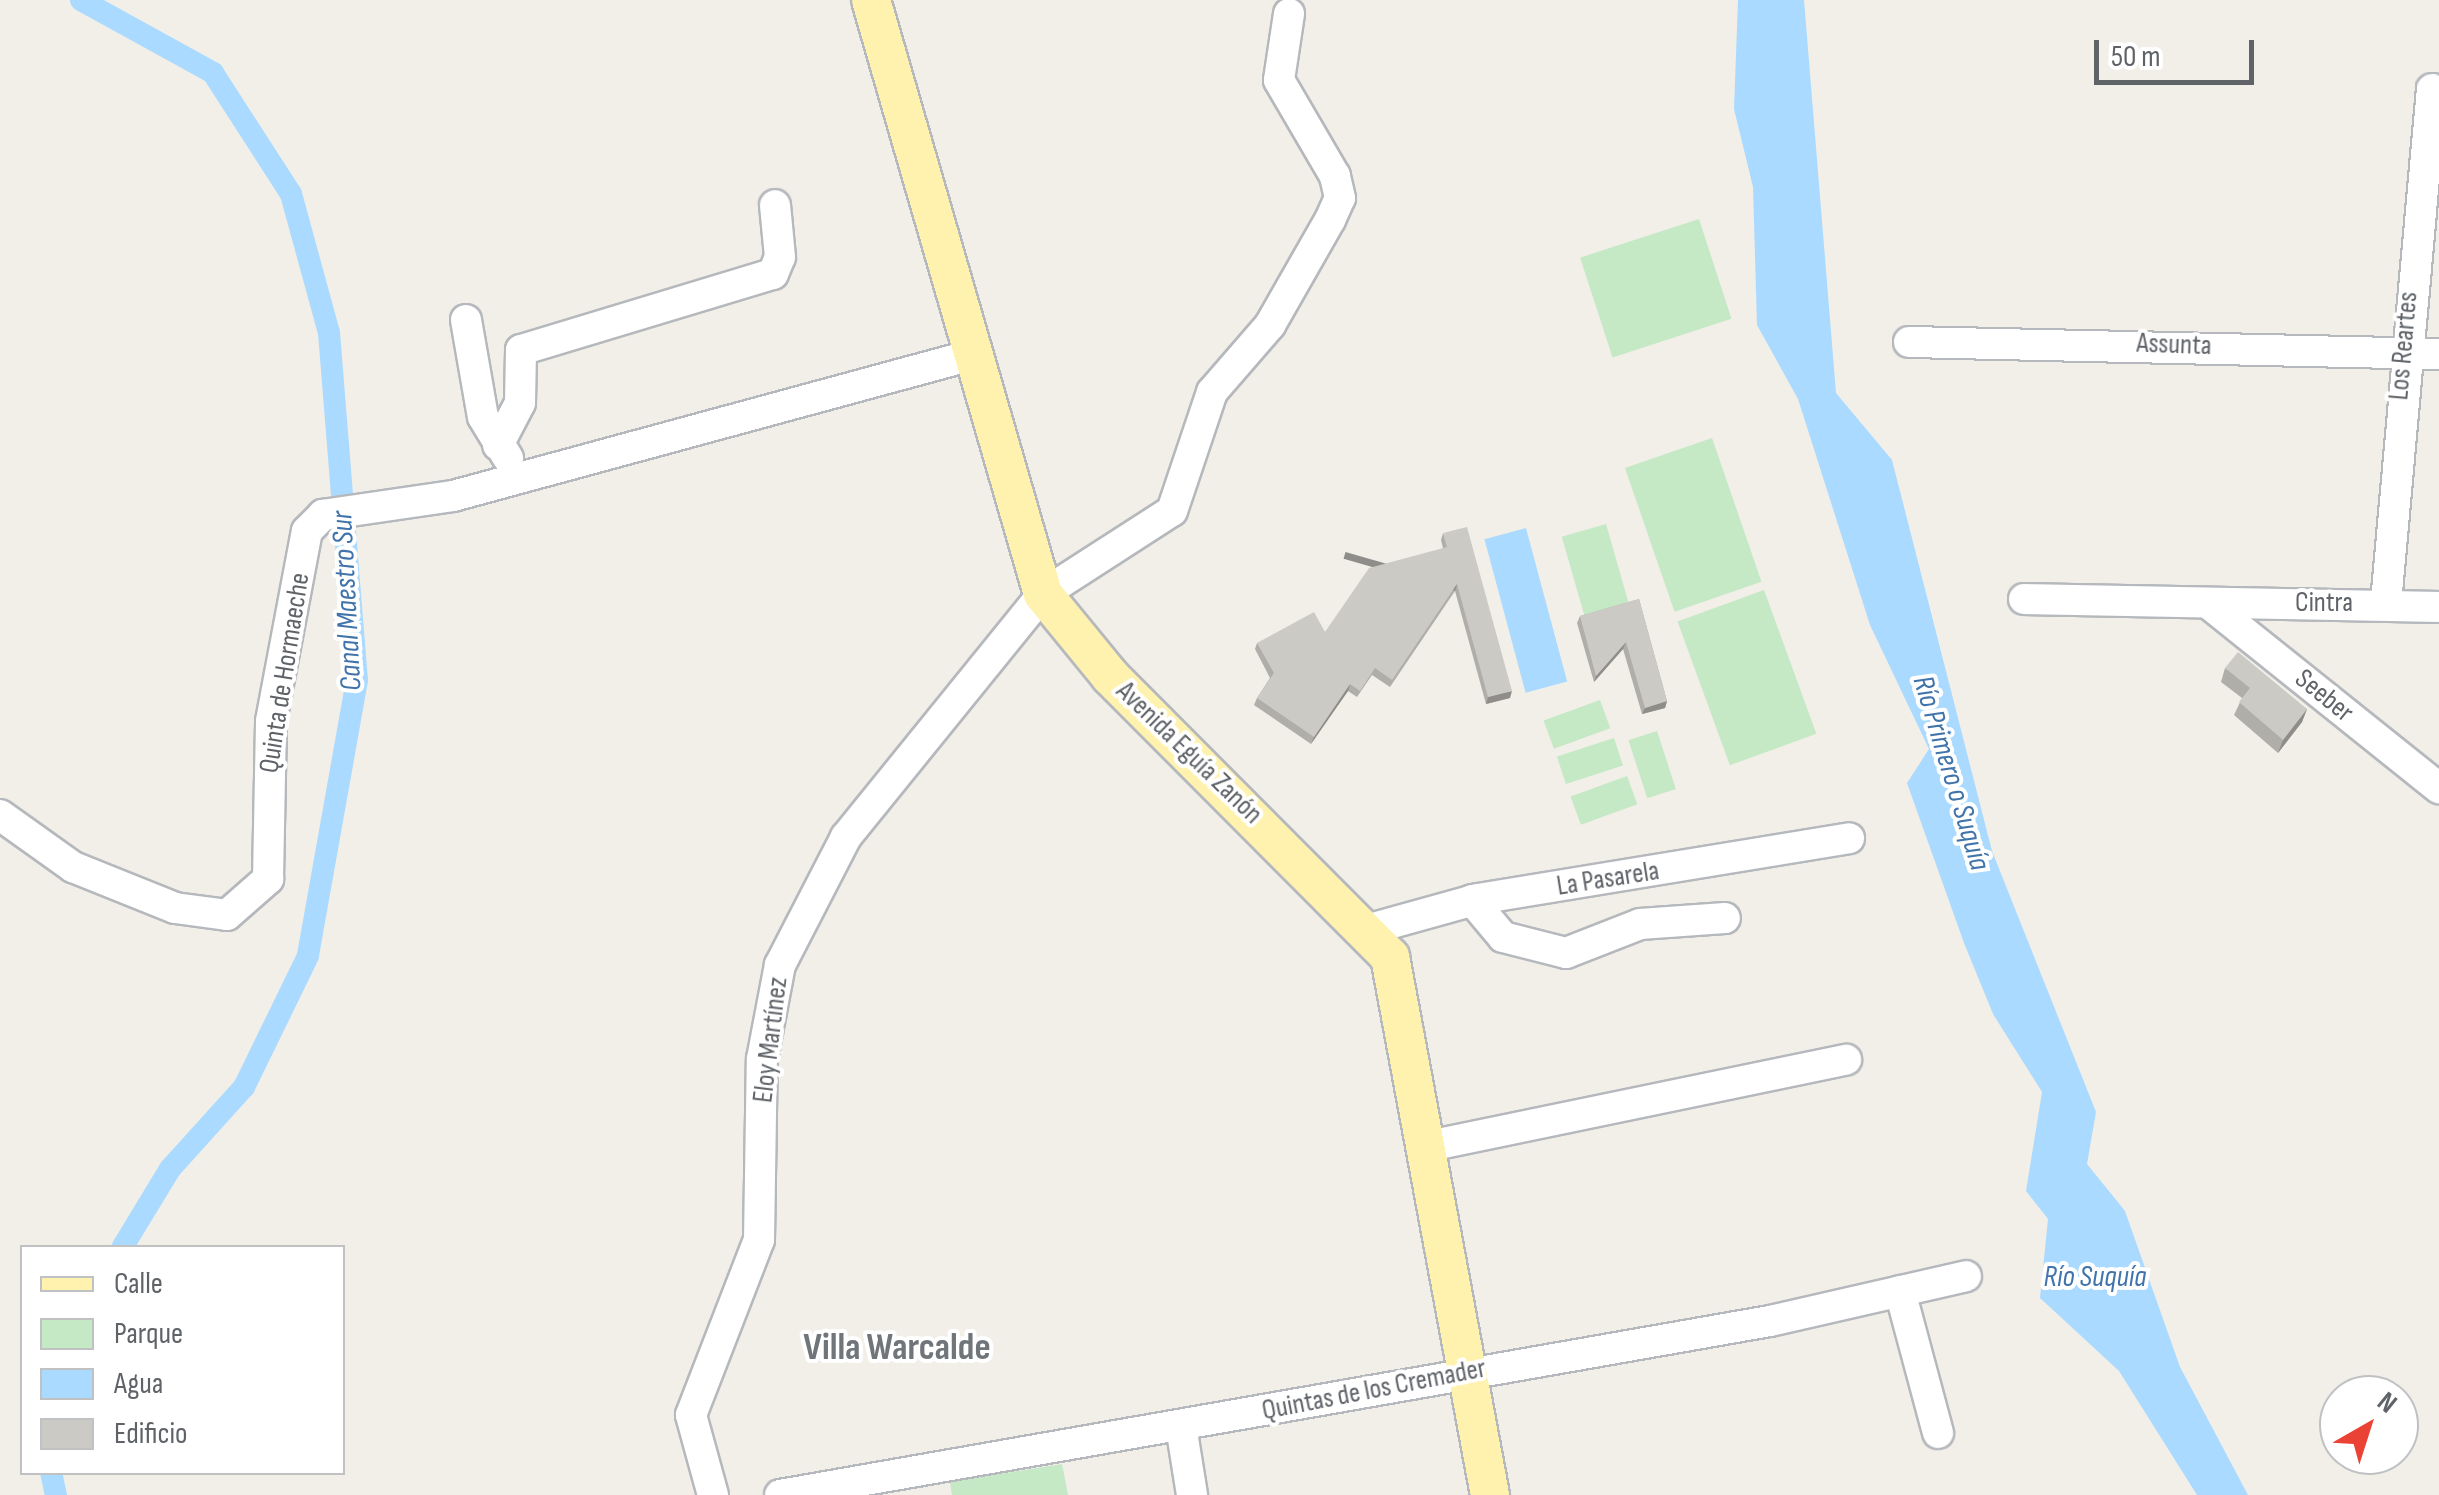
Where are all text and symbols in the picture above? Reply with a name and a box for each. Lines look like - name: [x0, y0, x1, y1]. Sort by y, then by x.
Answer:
- scale bar: [2099, 20, 2259, 82]
- text: 50 m: [2111, 39, 2160, 75]
- street label: Los Reartes: [2383, 290, 2425, 402]
- street label: Assunta: [2136, 327, 2212, 363]
- water label: Canal Maestro Sur: [324, 510, 370, 692]
- street label: Quinta de Hormaeche: [253, 570, 317, 776]
- street label: Cintra: [2295, 586, 2353, 620]
- street label: Seeber: [2288, 662, 2360, 730]
- water label: Río Primero o Suquía: [1904, 671, 1998, 875]
- street label: Avenida Eguía Zanón: [1109, 675, 1269, 831]
- street label: La Pasarela: [1554, 854, 1662, 904]
- street label: Eloy Martínez: [747, 975, 795, 1105]
- legend: [20, 1245, 345, 1475]
- water label: Río Suquía: [2044, 1259, 2146, 1295]
- text: Calle: [114, 1266, 163, 1302]
- text: Parque: [114, 1316, 183, 1352]
- district label: Villa Warcalde: [803, 1325, 991, 1371]
- street label: Quintas de los Cremader: [1259, 1352, 1489, 1428]
- text: Agua: [114, 1366, 163, 1402]
- north arrow: [2319, 1375, 2419, 1475]
- text: N: [2371, 1385, 2403, 1420]
- text: Edificio: [114, 1416, 187, 1452]

